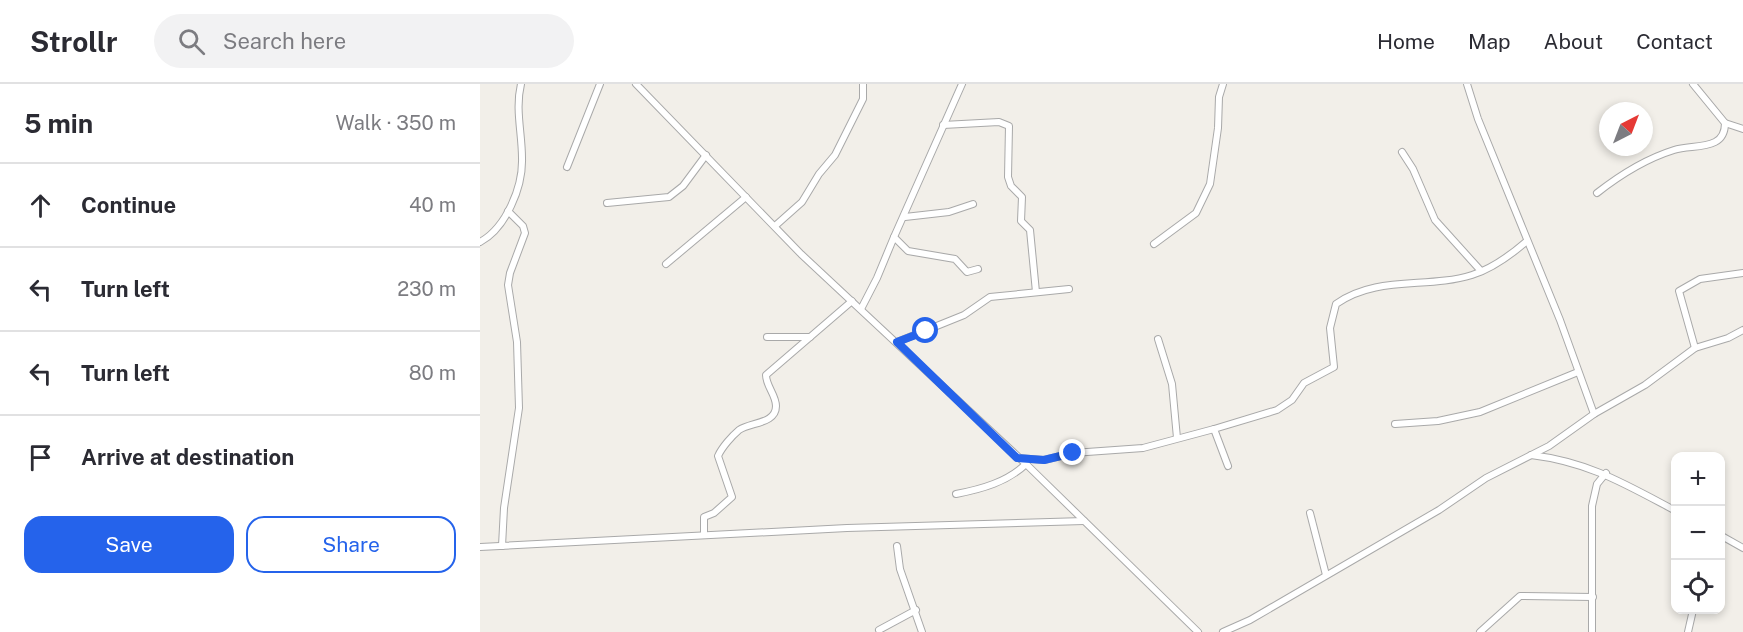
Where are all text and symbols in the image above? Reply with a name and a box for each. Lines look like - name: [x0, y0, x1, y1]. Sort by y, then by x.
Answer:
- search box: [154, 14, 574, 68]
- text: Strollr: [30, 25, 118, 58]
- icon: search: [175, 25, 208, 58]
- text: Search here: [223, 28, 346, 54]
- text: Home: [1377, 29, 1435, 54]
- text: Map: [1468, 29, 1511, 54]
- text: About: [1544, 29, 1603, 54]
- text: Contact: [1636, 29, 1713, 54]
- north arrow: [1599, 102, 1653, 156]
- text: 5 min: [24, 108, 93, 139]
- text: Walk · 350 m: [336, 111, 456, 135]
- icon: ahead: [24, 189, 57, 222]
- text: Continue: [81, 192, 176, 218]
- text: 40 m: [409, 193, 456, 217]
- icon: left: [24, 273, 57, 306]
- text: Turn left: [81, 276, 170, 302]
- text: 230 m: [397, 277, 456, 301]
- route start: [912, 317, 938, 343]
- icon: left: [24, 357, 57, 390]
- text: Turn left: [81, 360, 170, 386]
- text: 80 m: [409, 361, 456, 385]
- route end: [1059, 439, 1085, 465]
- icon: arrive: [24, 441, 57, 474]
- text: Arrive at destination: [81, 444, 294, 470]
- map controls: [1671, 452, 1725, 614]
- button: +: [1671, 452, 1725, 506]
- button: −: [1671, 506, 1725, 560]
- button: Save: [24, 516, 234, 573]
- button: Share: [246, 516, 456, 573]
- button: locate: [1671, 560, 1725, 614]

